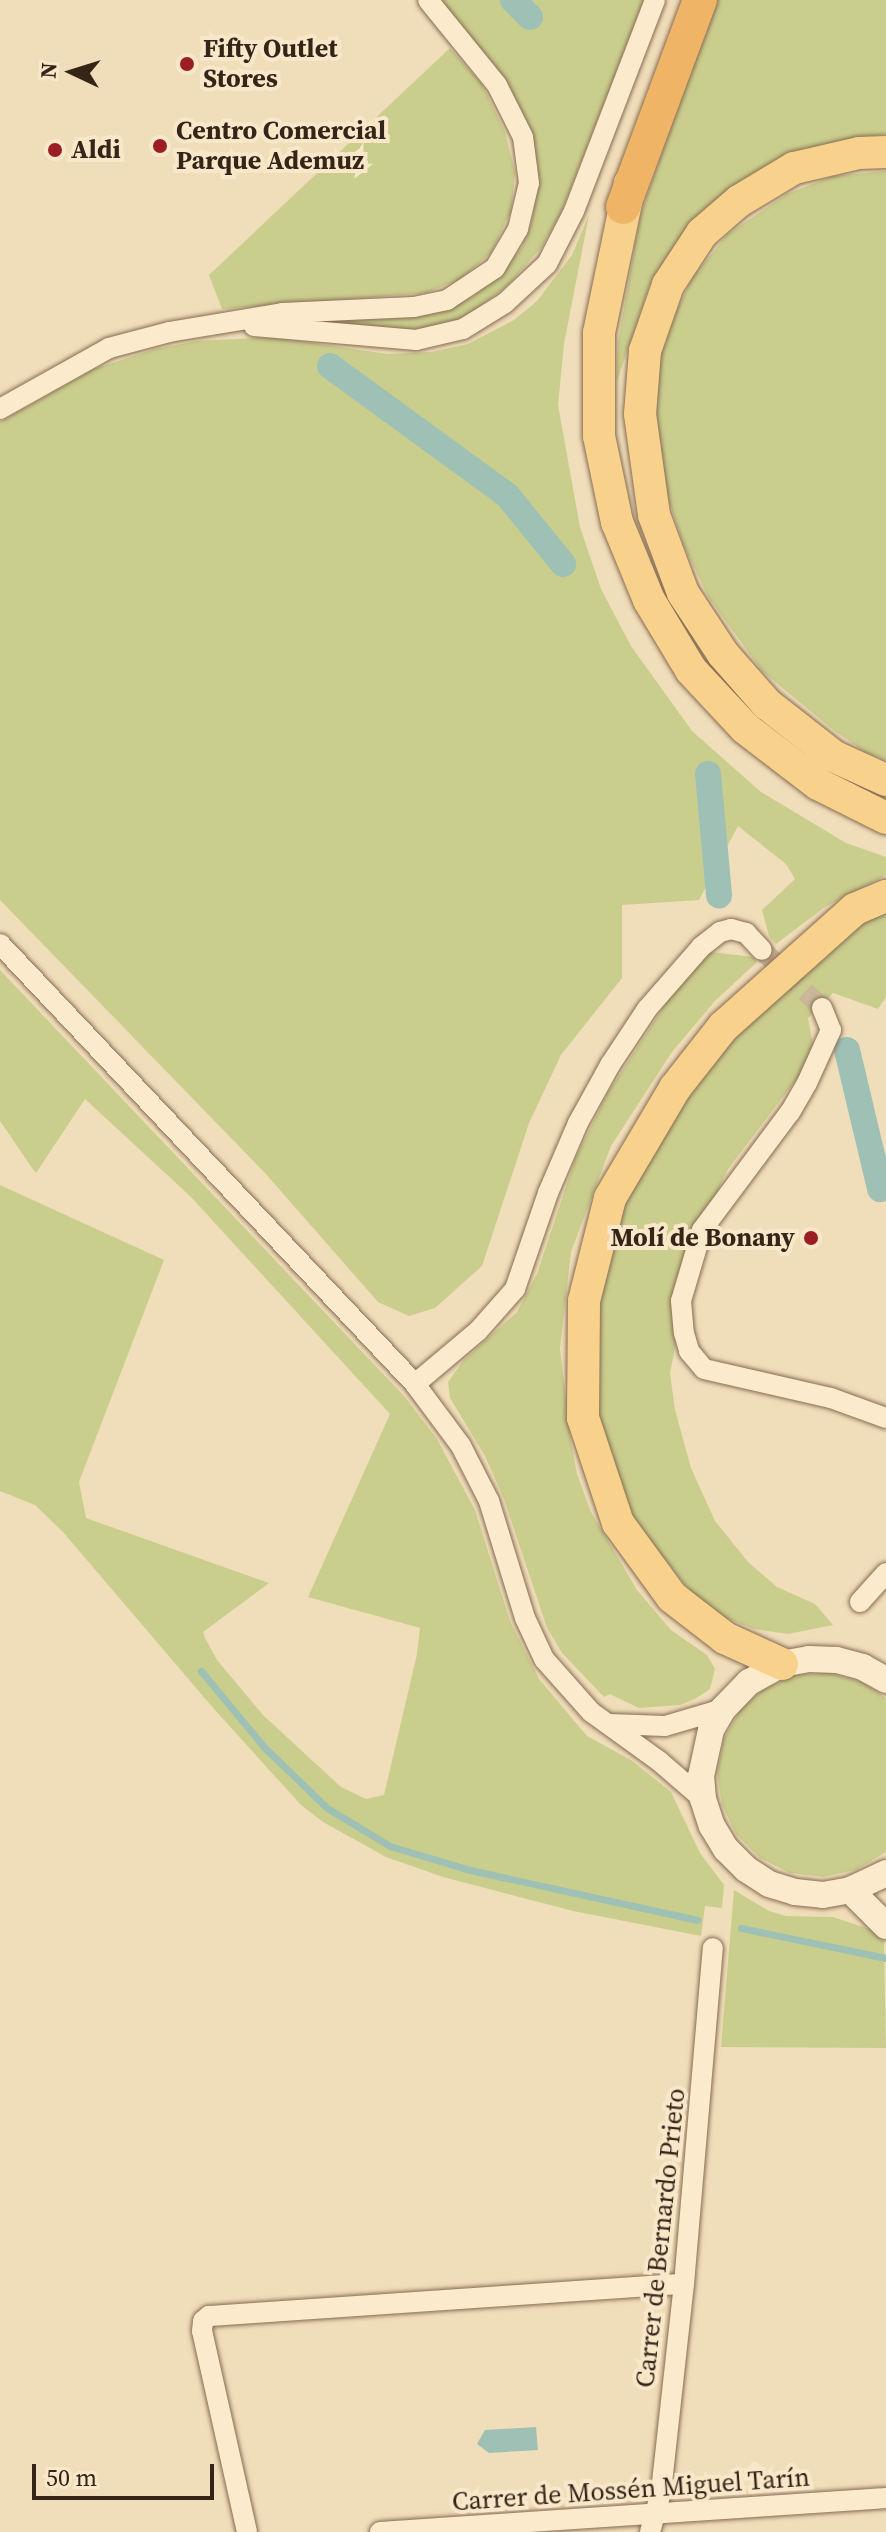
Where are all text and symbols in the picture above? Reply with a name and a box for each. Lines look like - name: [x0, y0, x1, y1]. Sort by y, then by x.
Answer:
- north arrow: [32, 32, 112, 112]
- place label: Fifty Outlet Stores: [203, 33, 338, 94]
- marker: Fifty Outlet Stores: [178, 55, 196, 73]
- text: N: [33, 61, 64, 79]
- place label: Centro Comercial Parque Ademuz: [176, 115, 386, 176]
- place label: Aldi: [71, 134, 121, 166]
- marker: Centro Comercial Parque Ademuz: [151, 137, 169, 155]
- marker: Aldi: [46, 141, 64, 159]
- place label: Molí de Bonany: [611, 1222, 795, 1254]
- marker: Molí de Bonany: [802, 1229, 820, 1247]
- street label: Carrer de Bernardo Prieto: [630, 2087, 692, 2389]
- scale bar: [36, 2448, 218, 2498]
- text: 50 m: [46, 2461, 97, 2494]
- street label: Carrer de Mossén Miguel Tarín: [451, 2462, 811, 2518]

